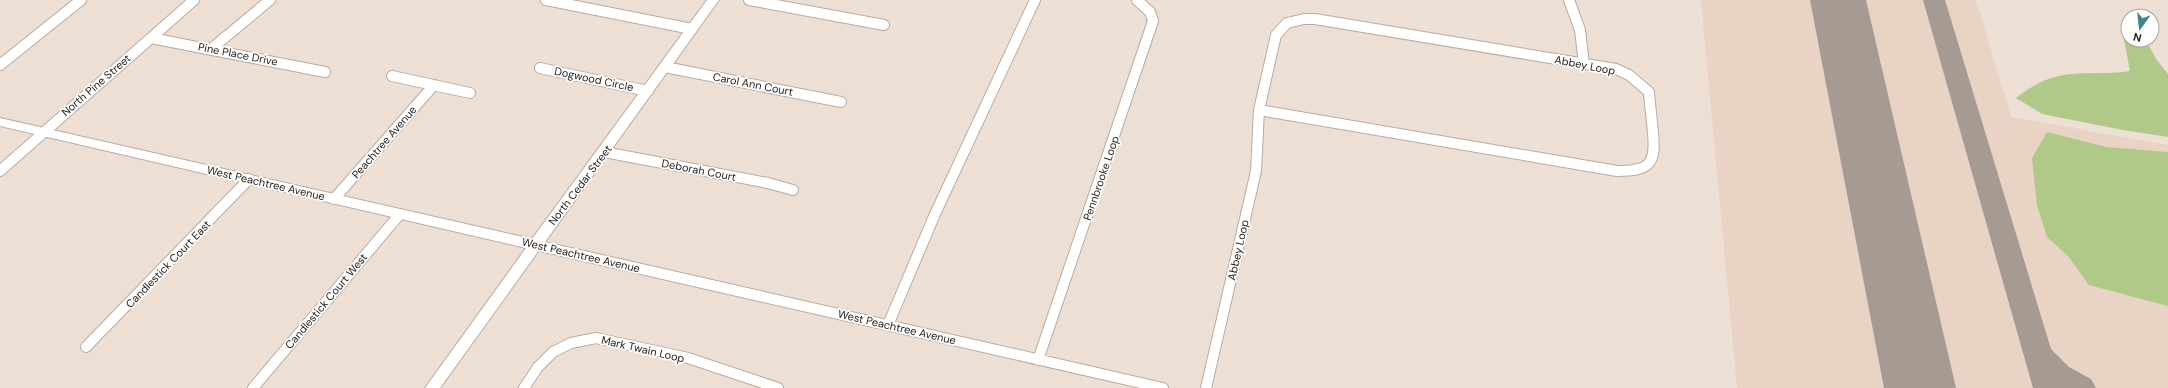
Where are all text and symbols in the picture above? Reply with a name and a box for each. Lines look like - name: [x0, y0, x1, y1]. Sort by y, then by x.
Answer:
- north arrow: [2120, 8, 2160, 48]
- text: N: [2132, 30, 2143, 45]
- street label: Pine Place Drive: [197, 39, 279, 69]
- street label: North Pine Street: [58, 51, 134, 119]
- street label: Abbey Loop: [1553, 52, 1617, 78]
- street label: Dogwood Circle: [553, 64, 635, 94]
- street label: Carol Ann Court: [712, 69, 794, 99]
- street label: Peachtree Avenue: [349, 103, 419, 181]
- street label: Pennbrooke Loop: [1080, 134, 1122, 222]
- street label: North Cedar Street: [545, 142, 615, 228]
- street label: Deborah Court: [661, 156, 737, 184]
- street label: West Peachtree Avenue: [206, 163, 326, 203]
- street label: Candlestick Court East: [122, 217, 214, 311]
- street label: Abbey Loop: [1224, 218, 1252, 282]
- street label: West Peachtree Avenue: [521, 235, 641, 275]
- street label: Candlestick Court West: [282, 250, 370, 352]
- street label: West Peachtree Avenue: [837, 307, 957, 347]
- street label: Mark Twain Loop: [600, 333, 686, 365]

